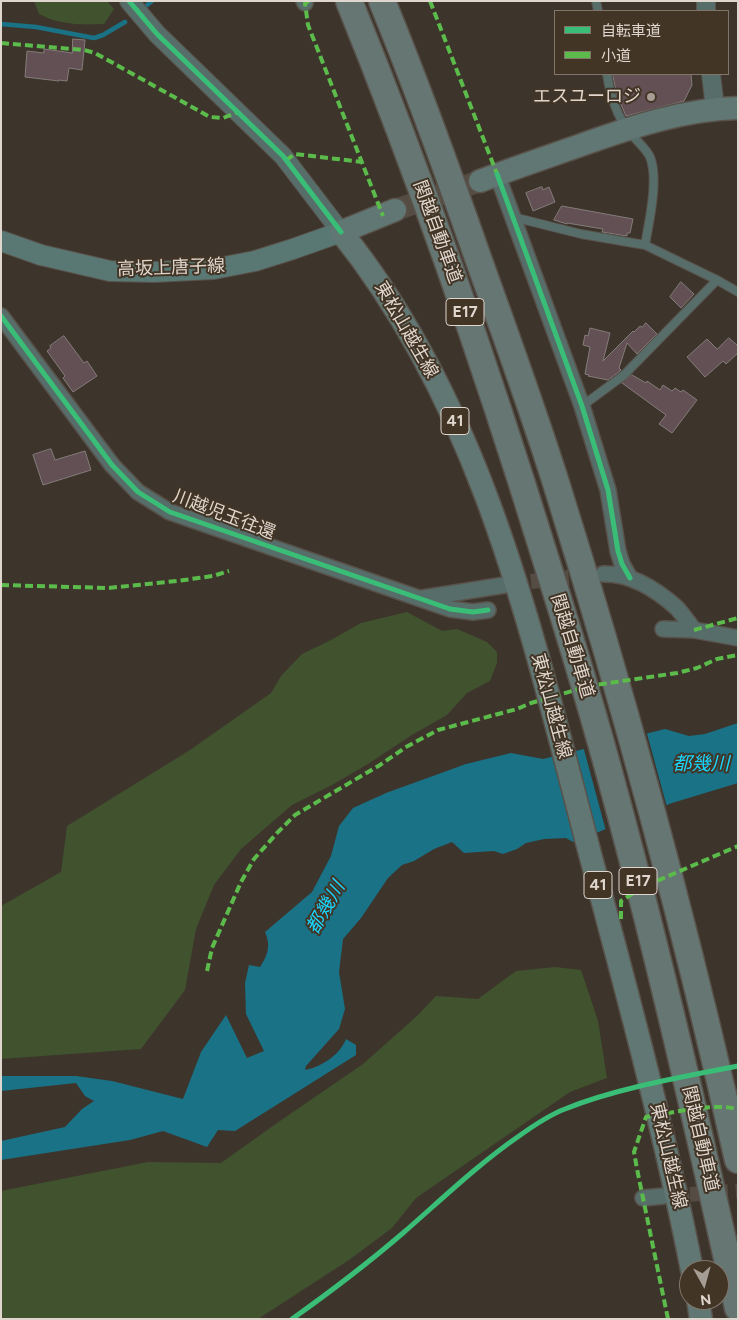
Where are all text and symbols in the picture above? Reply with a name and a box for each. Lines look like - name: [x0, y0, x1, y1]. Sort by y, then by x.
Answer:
- legend: [554, 10, 729, 75]
- text: 自転車道: [601, 22, 661, 40]
- text: 小道: [601, 47, 631, 65]
- place label: エスユーロジ: [533, 86, 641, 108]
- marker: エスユーロジ: [645, 91, 657, 103]
- street label: 関越自動車道: [408, 178, 466, 286]
- street label: 高坂上唐子線: [117, 255, 225, 281]
- street label: 東松山越生線: [370, 278, 442, 382]
- road number: E17: [446, 298, 484, 326]
- road number: 41: [441, 408, 469, 434]
- street label: 川越児玉往還: [170, 486, 278, 544]
- street label: 関越自動車道: [546, 591, 598, 701]
- street label: 東松山越生線: [527, 651, 575, 761]
- water label: 都幾川: [673, 753, 729, 775]
- road number: E17: [619, 868, 657, 894]
- road number: 41: [584, 872, 612, 898]
- water label: 都幾川: [302, 878, 350, 938]
- street label: 関越自動車道: [677, 1084, 723, 1194]
- street label: 東松山越生線: [645, 1101, 691, 1211]
- north arrow: [679, 1260, 729, 1310]
- text: N: [699, 1290, 712, 1308]

